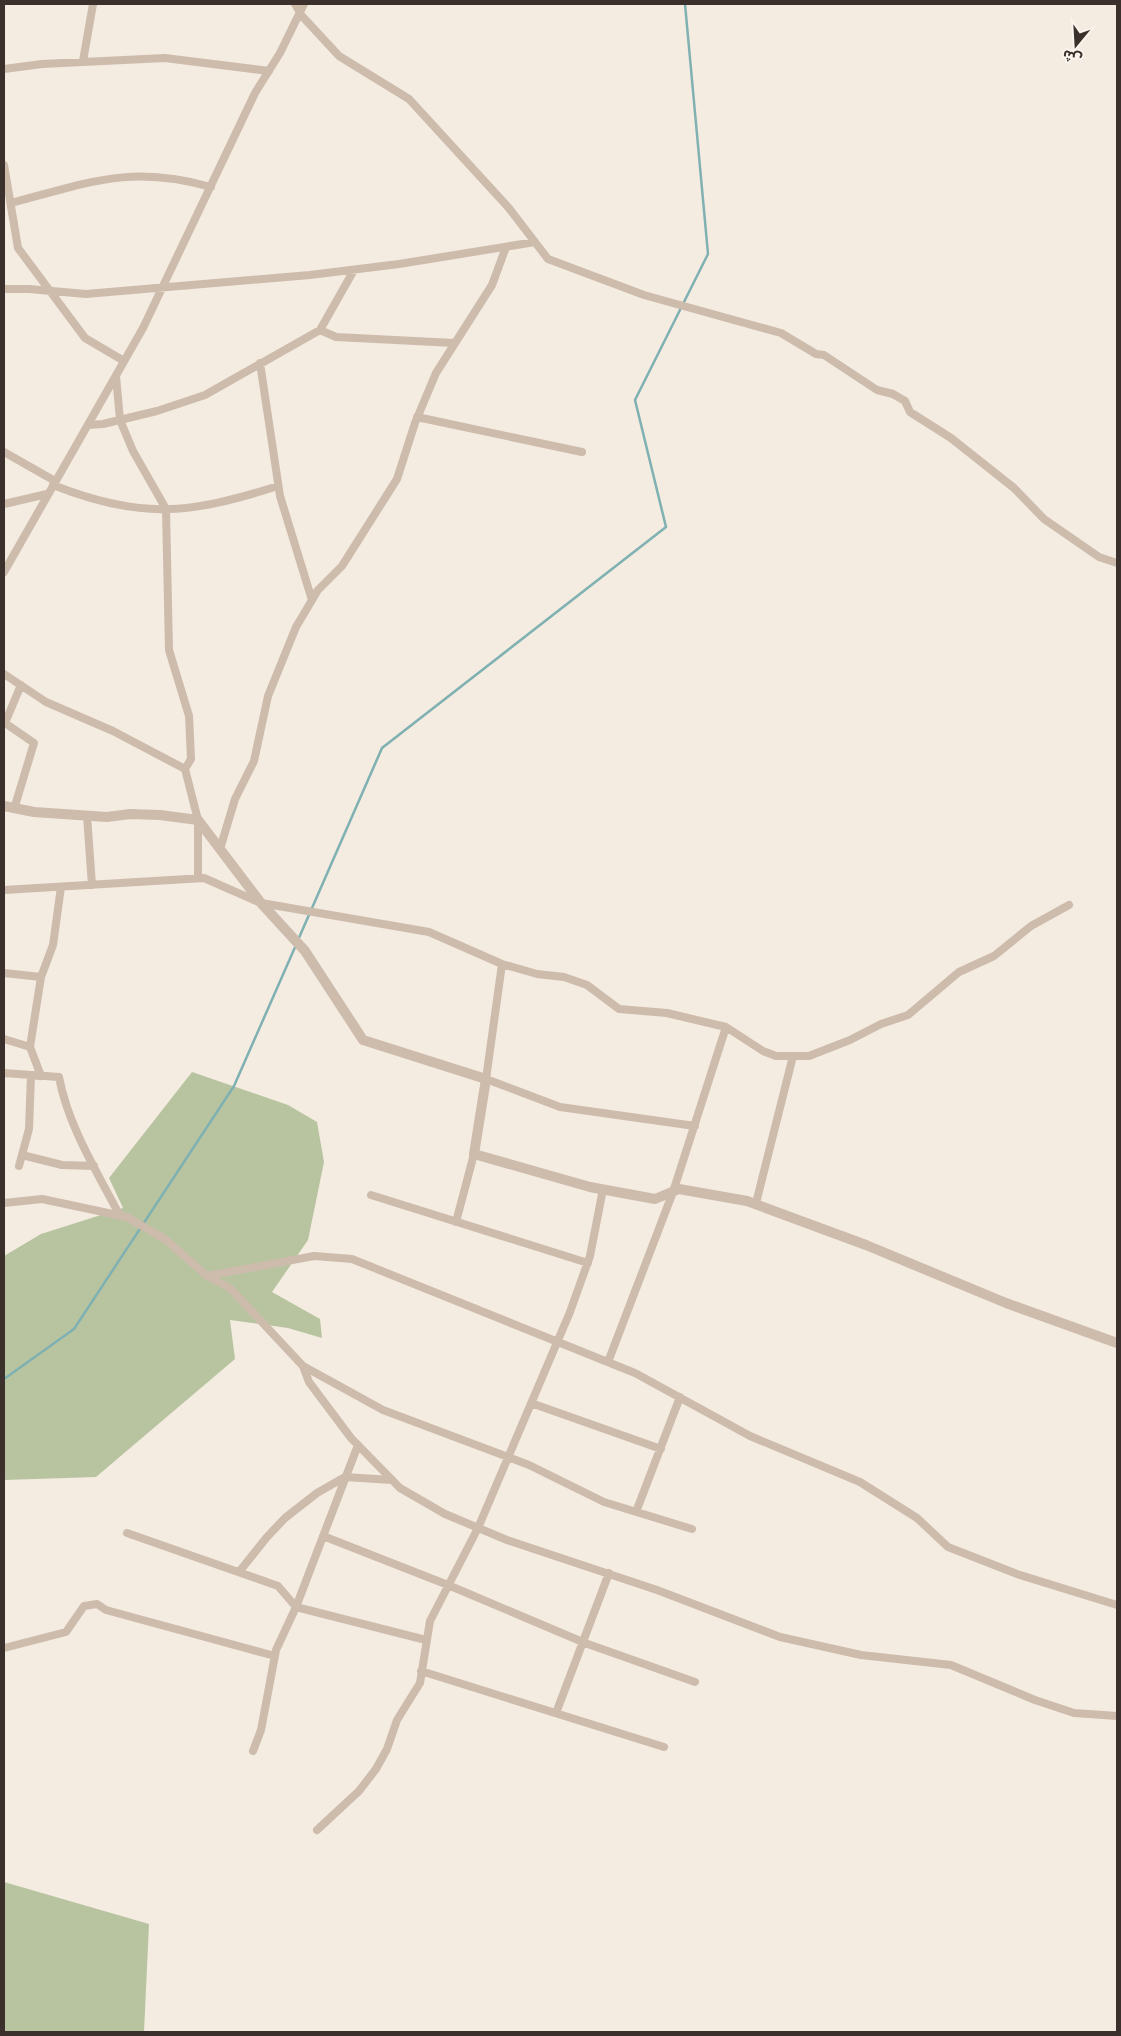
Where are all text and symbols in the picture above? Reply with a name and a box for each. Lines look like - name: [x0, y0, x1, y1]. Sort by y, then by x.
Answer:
- north arrow: [1051, 20, 1101, 70]
- text: ش: [1060, 45, 1084, 69]

